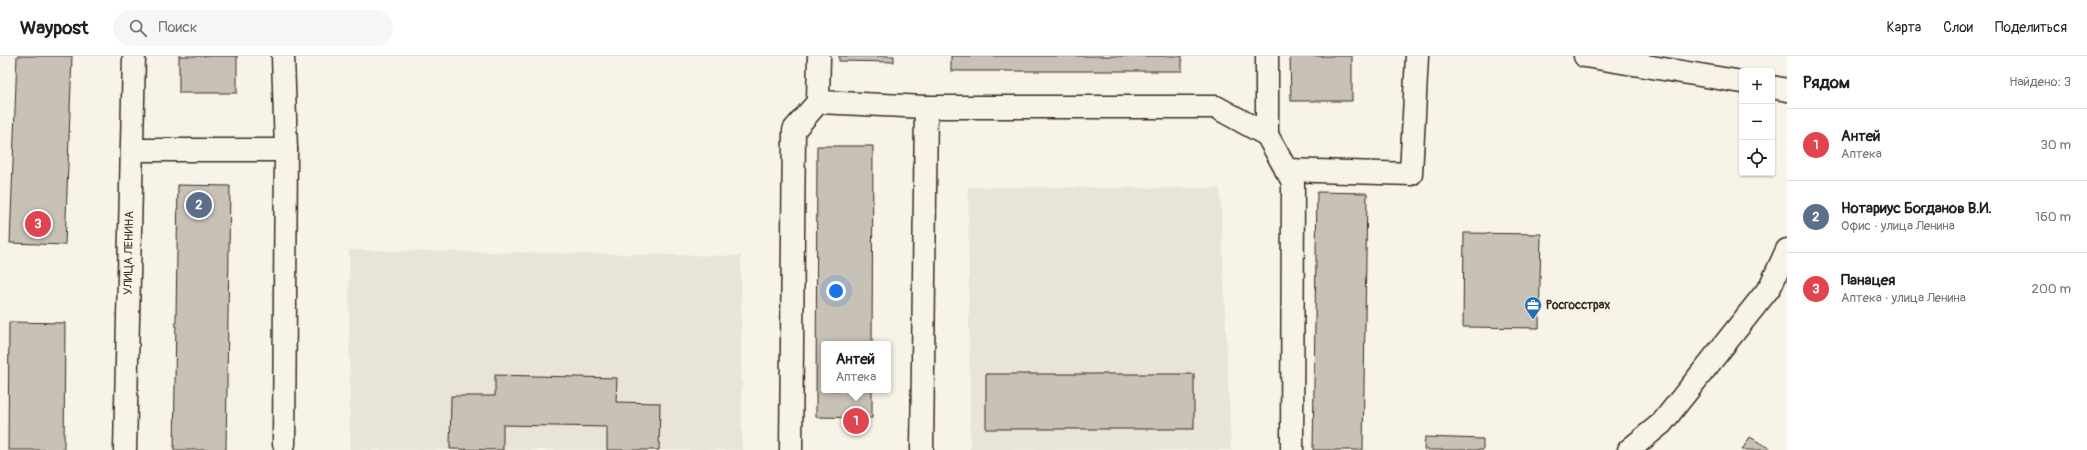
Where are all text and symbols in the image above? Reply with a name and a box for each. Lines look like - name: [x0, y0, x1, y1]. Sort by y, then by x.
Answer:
- search box: [113, 10, 393, 46]
- text: Waypost: [20, 16, 89, 40]
- icon: search: [127, 17, 149, 39]
- text: Поиск: [159, 18, 198, 37]
- text: Карта: [1887, 19, 1921, 36]
- text: Слои: [1943, 19, 1973, 36]
- text: Поделиться: [1995, 19, 2067, 36]
- map controls: [1739, 68, 1775, 176]
- button: +: [1739, 68, 1775, 104]
- text: Рядом: [1803, 72, 1850, 93]
- text: Найдено: 3: [2009, 74, 2071, 90]
- button: −: [1739, 104, 1775, 140]
- text: Антей: [1841, 127, 1880, 146]
- text: 1: [1813, 137, 1819, 153]
- text: 30 m: [2041, 137, 2071, 153]
- button: locate: [1739, 140, 1775, 176]
- text: Аптека: [1841, 146, 1882, 162]
- pin: 2: [186, 190, 212, 220]
- text: Нотариус Богданов В.И.: [1841, 199, 1992, 218]
- pin: 3: [25, 209, 51, 239]
- text: 2: [1812, 209, 1820, 225]
- text: 160 m: [2035, 209, 2071, 225]
- street label: УЛИЦА ЛЕНИНА: [121, 211, 137, 295]
- text: Офис · улица Ленина: [1841, 218, 1955, 234]
- text: Панацея: [1841, 271, 1895, 290]
- your location: [826, 281, 846, 301]
- text: 3: [1812, 281, 1820, 297]
- text: 200 m: [2032, 281, 2071, 297]
- text: Аптека · улица Ленина: [1841, 290, 1966, 306]
- office icon: Росгосстрах: [1523, 295, 1543, 320]
- place label: Росгосстрах: [1546, 298, 1610, 313]
- popup: [821, 341, 891, 393]
- text: Антей: [836, 350, 875, 369]
- text: Аптека: [836, 369, 876, 385]
- pin: 1: [843, 406, 869, 436]

